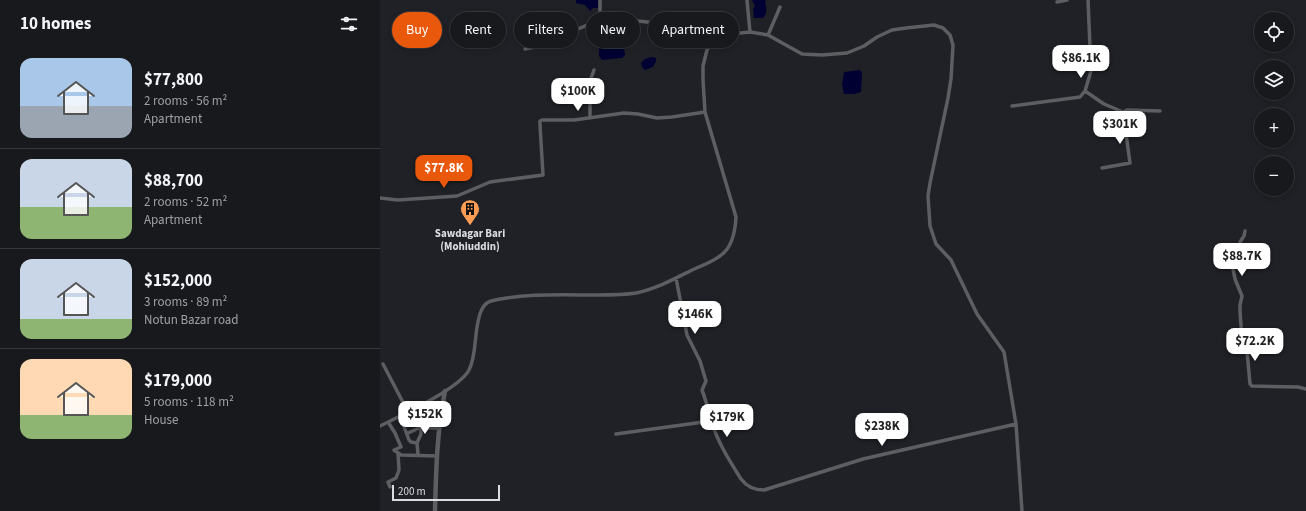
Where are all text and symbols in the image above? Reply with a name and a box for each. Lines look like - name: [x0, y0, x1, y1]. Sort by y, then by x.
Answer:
- text: 10 homes: [20, 12, 91, 36]
- chip: Buy: [392, 12, 442, 48]
- chip: Rent: [450, 12, 506, 48]
- chip: Filters: [514, 12, 578, 48]
- chip: New: [586, 12, 640, 48]
- chip: Apartment: [648, 12, 739, 48]
- map controls: [1254, 12, 1294, 196]
- button: locate: [1254, 12, 1294, 52]
- icon: filters: [338, 13, 360, 35]
- pin: $86.1K: [1048, 45, 1114, 79]
- text: $86.1K: [1061, 49, 1101, 67]
- button: layers: [1254, 60, 1294, 100]
- text: $77,800: [144, 68, 203, 92]
- icon: home: [52, 74, 100, 122]
- pin: $100K: [550, 78, 606, 112]
- text: $100K: [560, 82, 596, 100]
- text: 2 rooms · 56 m²: [144, 92, 227, 110]
- button: +: [1254, 108, 1294, 148]
- text: Apartment: [144, 110, 202, 128]
- pin: $301K: [1092, 111, 1148, 145]
- text: $301K: [1102, 115, 1138, 133]
- pin: $77.8K: [411, 155, 477, 189]
- button: −: [1254, 156, 1294, 196]
- text: $77.8K: [424, 159, 464, 177]
- text: $88,700: [144, 169, 203, 193]
- icon: home: [52, 175, 100, 223]
- text: 2 rooms · 52 m²: [144, 193, 227, 211]
- building icon: Sawdagar Bari (Mohiuddin): [459, 198, 481, 226]
- text: Apartment: [144, 211, 202, 229]
- place label: Sawdagar Bari (Mohiuddin): [435, 226, 505, 254]
- pin: $88.7K: [1209, 243, 1275, 277]
- text: $88.7K: [1222, 247, 1262, 265]
- text: $152,000: [144, 269, 212, 293]
- icon: home: [52, 275, 100, 323]
- text: 3 rooms · 89 m²: [144, 293, 227, 311]
- pin: $146K: [667, 301, 723, 335]
- text: $146K: [677, 305, 713, 323]
- text: Notun Bazar road: [144, 311, 239, 329]
- pin: $72.2K: [1222, 328, 1288, 362]
- text: $72.2K: [1235, 332, 1275, 350]
- text: $179,000: [144, 369, 212, 393]
- icon: home: [52, 375, 100, 423]
- text: 5 rooms · 118 m²: [144, 393, 234, 411]
- pin: $152K: [397, 401, 453, 435]
- pin: $179K: [699, 404, 755, 438]
- text: $152K: [407, 405, 443, 423]
- text: $179K: [709, 408, 745, 426]
- text: House: [144, 411, 179, 429]
- pin: $238K: [854, 413, 910, 447]
- text: $238K: [864, 417, 900, 435]
- scale bar: [392, 483, 500, 502]
- text: 200 m: [398, 484, 426, 499]

